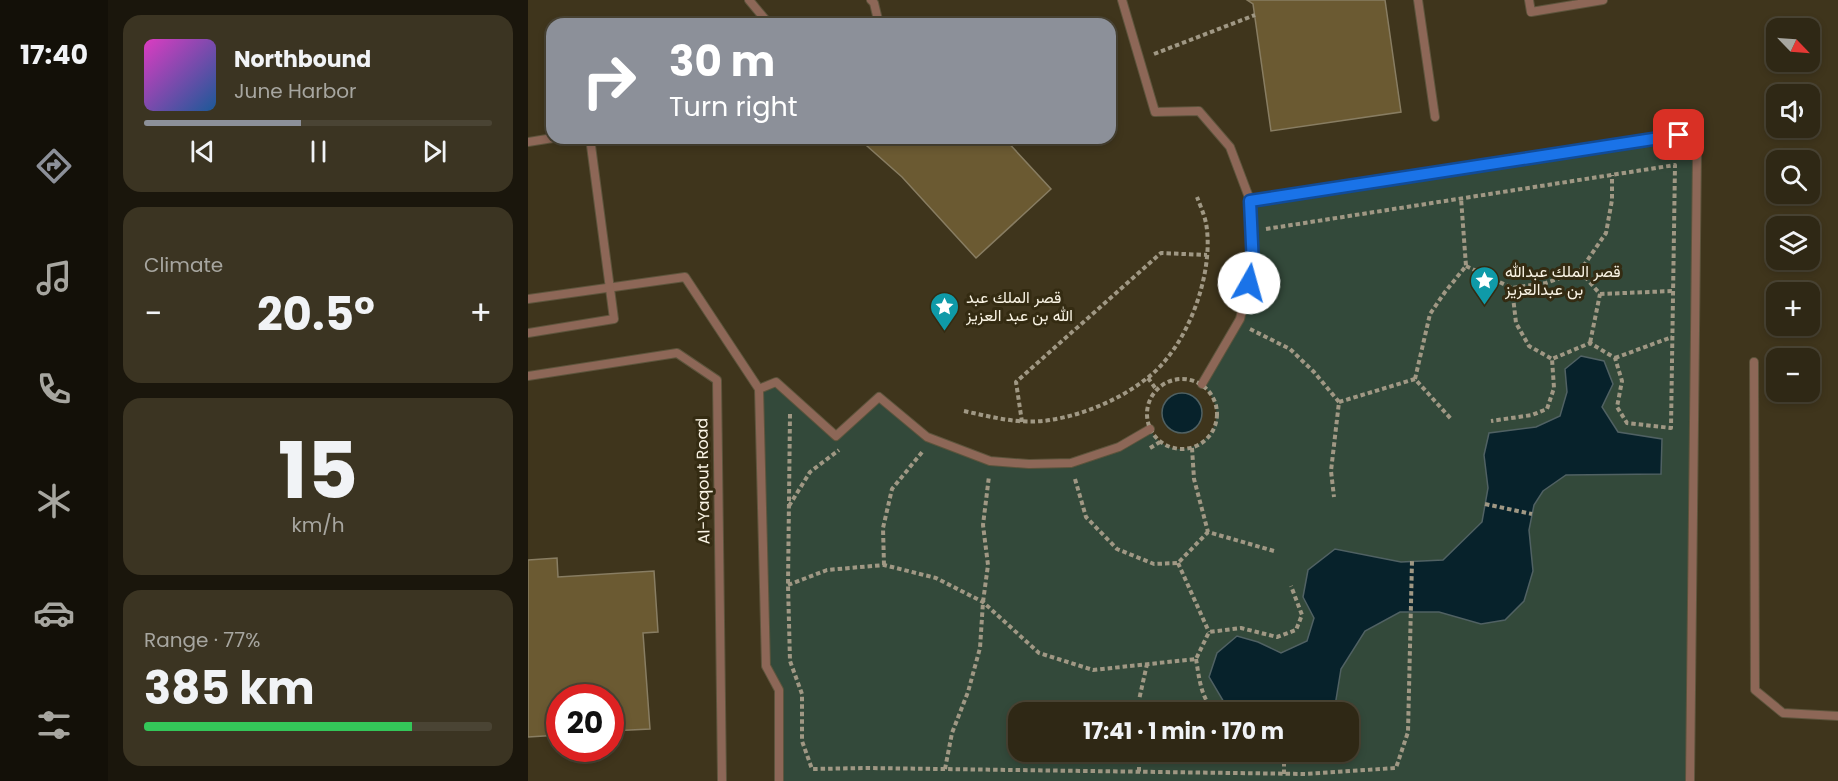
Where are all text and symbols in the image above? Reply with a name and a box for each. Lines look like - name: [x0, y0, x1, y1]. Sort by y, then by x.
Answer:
- north arrow: [1766, 18, 1820, 72]
- map controls: [1766, 18, 1820, 402]
- text: 30 m: [669, 32, 775, 91]
- text: 17:40: [20, 36, 88, 73]
- icon: right: [570, 42, 648, 120]
- text: Northbound: [234, 44, 371, 75]
- text: June Harbor: [234, 77, 357, 105]
- button: sound: [1766, 84, 1820, 138]
- text: Turn right: [669, 88, 798, 125]
- pin: [1653, 109, 1704, 160]
- icon: arrive: [1662, 118, 1695, 151]
- icon: previous: [186, 135, 219, 168]
- icon: pause: [302, 135, 335, 168]
- icon: next: [418, 135, 451, 168]
- icon: directions: [33, 145, 75, 187]
- button: search: [1766, 150, 1820, 204]
- button: layers: [1766, 216, 1820, 270]
- text: Climate: [144, 251, 223, 279]
- position arrow: [1217, 251, 1281, 315]
- icon: music: [33, 257, 75, 299]
- place label: قصر الملك عبدالله بن عبدالعزيز: [1504, 260, 1620, 301]
- place icon: قصر الملك عبدالله بن عبدالعزيز: [1468, 264, 1500, 306]
- button: +: [1766, 282, 1820, 336]
- text: 20.5°: [257, 283, 375, 346]
- place label: قصر الملك عبد الله بن عبد العزيز: [965, 286, 1073, 327]
- text: −: [144, 290, 162, 337]
- text: +: [469, 290, 492, 337]
- place icon: قصر الملك عبد الله بن عبد العزيز: [929, 290, 961, 332]
- button: −: [1766, 348, 1820, 402]
- icon: phone: [33, 368, 75, 410]
- text: 15: [278, 416, 358, 525]
- street label: Al-Yaqout Road: [690, 417, 716, 545]
- icon: climate: [33, 480, 75, 522]
- text: km/h: [291, 511, 345, 539]
- icon: car: [33, 592, 75, 634]
- text: Range · 77%: [144, 626, 260, 654]
- text: 385 km: [144, 657, 315, 720]
- speed limit sign: 20: [546, 684, 624, 762]
- icon: filters: [33, 704, 75, 746]
- text: 17:41 · 1 min · 170 m: [1083, 716, 1284, 747]

